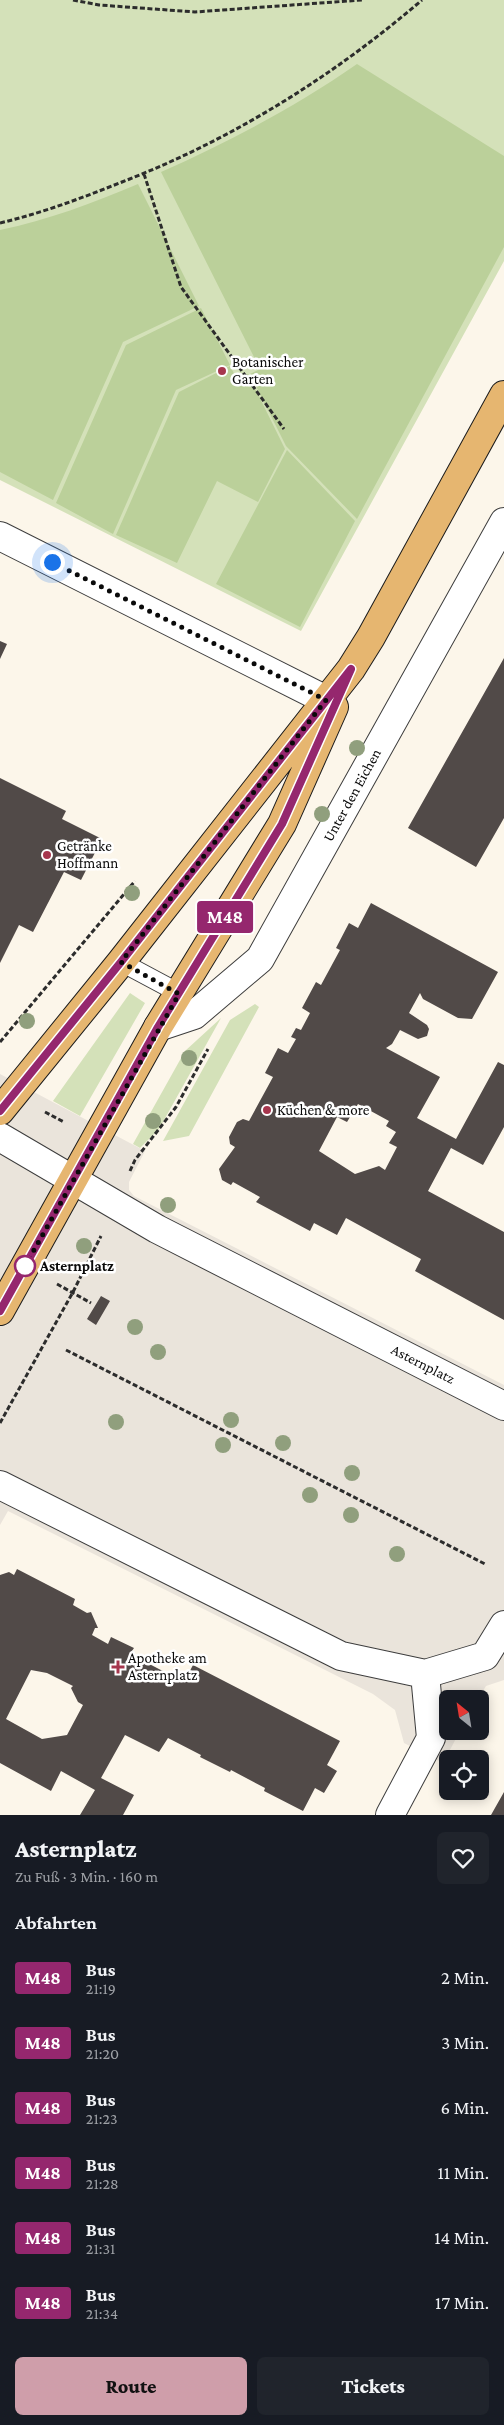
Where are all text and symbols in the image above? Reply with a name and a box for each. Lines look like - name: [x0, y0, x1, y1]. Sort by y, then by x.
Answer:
- place label: Botanischer Garten: [232, 354, 304, 387]
- marker: Botanischer Garten: [216, 365, 228, 377]
- your location: [40, 550, 65, 575]
- street label: Unter den Eichen: [320, 746, 384, 844]
- place label: Getränke Hoffmann: [57, 838, 118, 871]
- marker: Getränke Hoffmann: [41, 849, 53, 861]
- line badge: M48: [196, 901, 254, 933]
- text: M48: [207, 907, 243, 927]
- place label: Küchen & more: [277, 1102, 370, 1118]
- marker: Küchen & more: [261, 1104, 273, 1116]
- marker: Asternplatz: [14, 1255, 36, 1277]
- place label: Asternplatz: [39, 1258, 114, 1274]
- street label: Asternplatz: [388, 1341, 457, 1388]
- place label: Apotheke am Asternplatz: [128, 1650, 207, 1684]
- marker: Apotheke am Asternplatz: [112, 1661, 124, 1673]
- north arrow: [439, 1690, 489, 1740]
- map controls: [439, 1690, 489, 1800]
- button: locate: [439, 1750, 489, 1800]
- button: heart: [437, 1832, 489, 1884]
- text: Asternplatz: [15, 1835, 136, 1862]
- text: Zu Fuß · 3 Min. · 160 m: [15, 1868, 158, 1885]
- text: Abfahrten: [15, 1912, 97, 1933]
- text: Bus: [86, 1959, 116, 1980]
- text: 2 Min.: [441, 1967, 489, 1988]
- text: M48: [25, 1968, 61, 1988]
- text: 21:19: [86, 1980, 116, 1997]
- text: Bus: [86, 2024, 116, 2045]
- text: 3 Min.: [441, 2032, 489, 2053]
- text: M48: [25, 2033, 61, 2053]
- text: 21:20: [86, 2045, 119, 2062]
- text: Bus: [86, 2089, 116, 2110]
- text: 6 Min.: [440, 2097, 489, 2118]
- text: M48: [25, 2098, 61, 2118]
- text: 21:23: [86, 2110, 118, 2127]
- text: Bus: [86, 2154, 116, 2175]
- text: 11 Min.: [438, 2162, 489, 2183]
- text: M48: [25, 2163, 61, 2183]
- text: 21:28: [86, 2175, 119, 2192]
- text: Bus: [86, 2219, 116, 2240]
- text: 14 Min.: [434, 2227, 489, 2248]
- text: M48: [25, 2228, 61, 2248]
- text: 21:31: [86, 2240, 115, 2257]
- text: Bus: [86, 2284, 116, 2305]
- text: 17 Min.: [435, 2292, 489, 2313]
- text: M48: [25, 2293, 61, 2313]
- text: 21:34: [86, 2305, 118, 2322]
- button: Route: [15, 2357, 247, 2415]
- button: Tickets: [257, 2357, 489, 2415]

